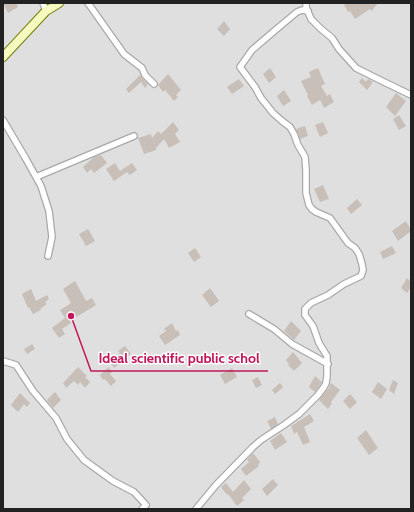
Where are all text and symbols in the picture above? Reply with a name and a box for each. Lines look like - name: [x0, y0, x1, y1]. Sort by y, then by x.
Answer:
- callout: Ideal scientific public schol: [91, 345, 268, 371]
- text: Ideal scientific public schol: [98, 349, 260, 367]

